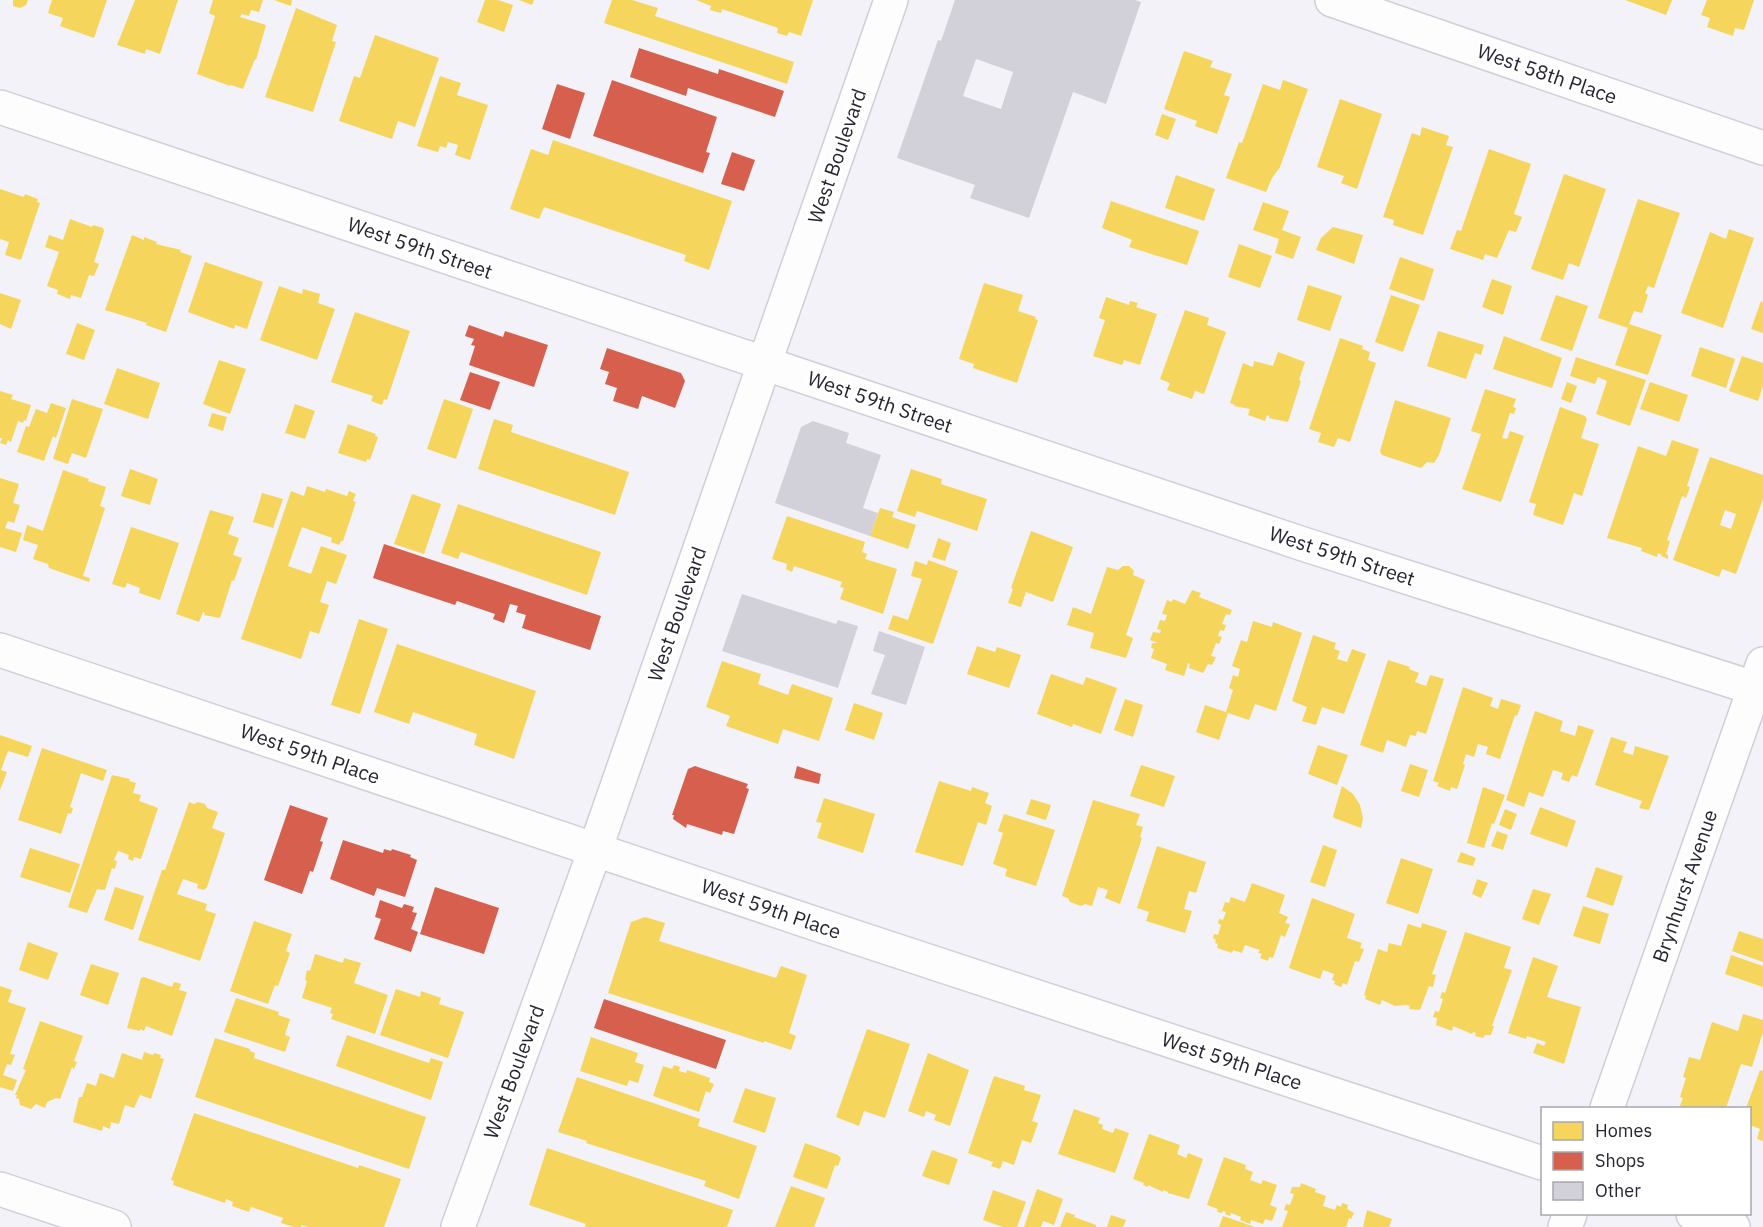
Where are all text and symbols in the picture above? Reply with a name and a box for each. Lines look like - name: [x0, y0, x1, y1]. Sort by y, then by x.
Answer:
- street label: West 58th Place: [1474, 37, 1621, 110]
- street label: West Boulevard: [801, 85, 872, 227]
- street label: West 59th Street: [344, 210, 496, 285]
- street label: West 59th Street: [804, 364, 956, 439]
- street label: West 59th Street: [1266, 519, 1419, 592]
- street label: West Boulevard: [641, 543, 712, 685]
- street label: West 59th Place: [237, 717, 384, 790]
- street label: Brynhurst Avenue: [1646, 806, 1723, 966]
- street label: West 59th Place: [698, 872, 845, 945]
- street label: West Boulevard: [477, 1001, 550, 1143]
- street label: West 59th Place: [1159, 1025, 1306, 1096]
- legend: [1541, 1107, 1751, 1215]
- text: Homes: [1595, 1119, 1652, 1142]
- text: Shops: [1595, 1149, 1645, 1172]
- text: Other: [1595, 1179, 1641, 1202]

